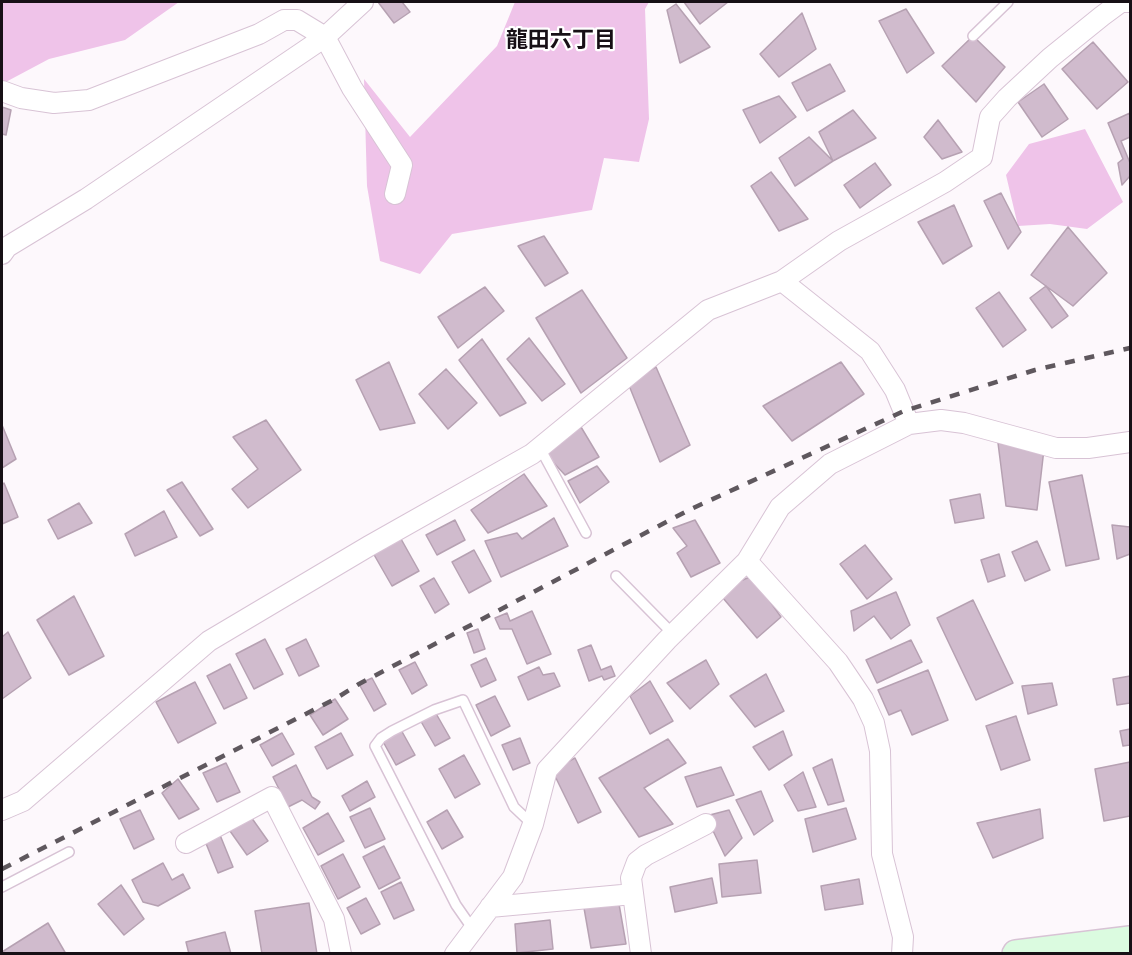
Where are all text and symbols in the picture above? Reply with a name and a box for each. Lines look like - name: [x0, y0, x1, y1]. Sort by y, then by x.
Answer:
- district label: 龍田六丁目: [506, 27, 616, 53]

